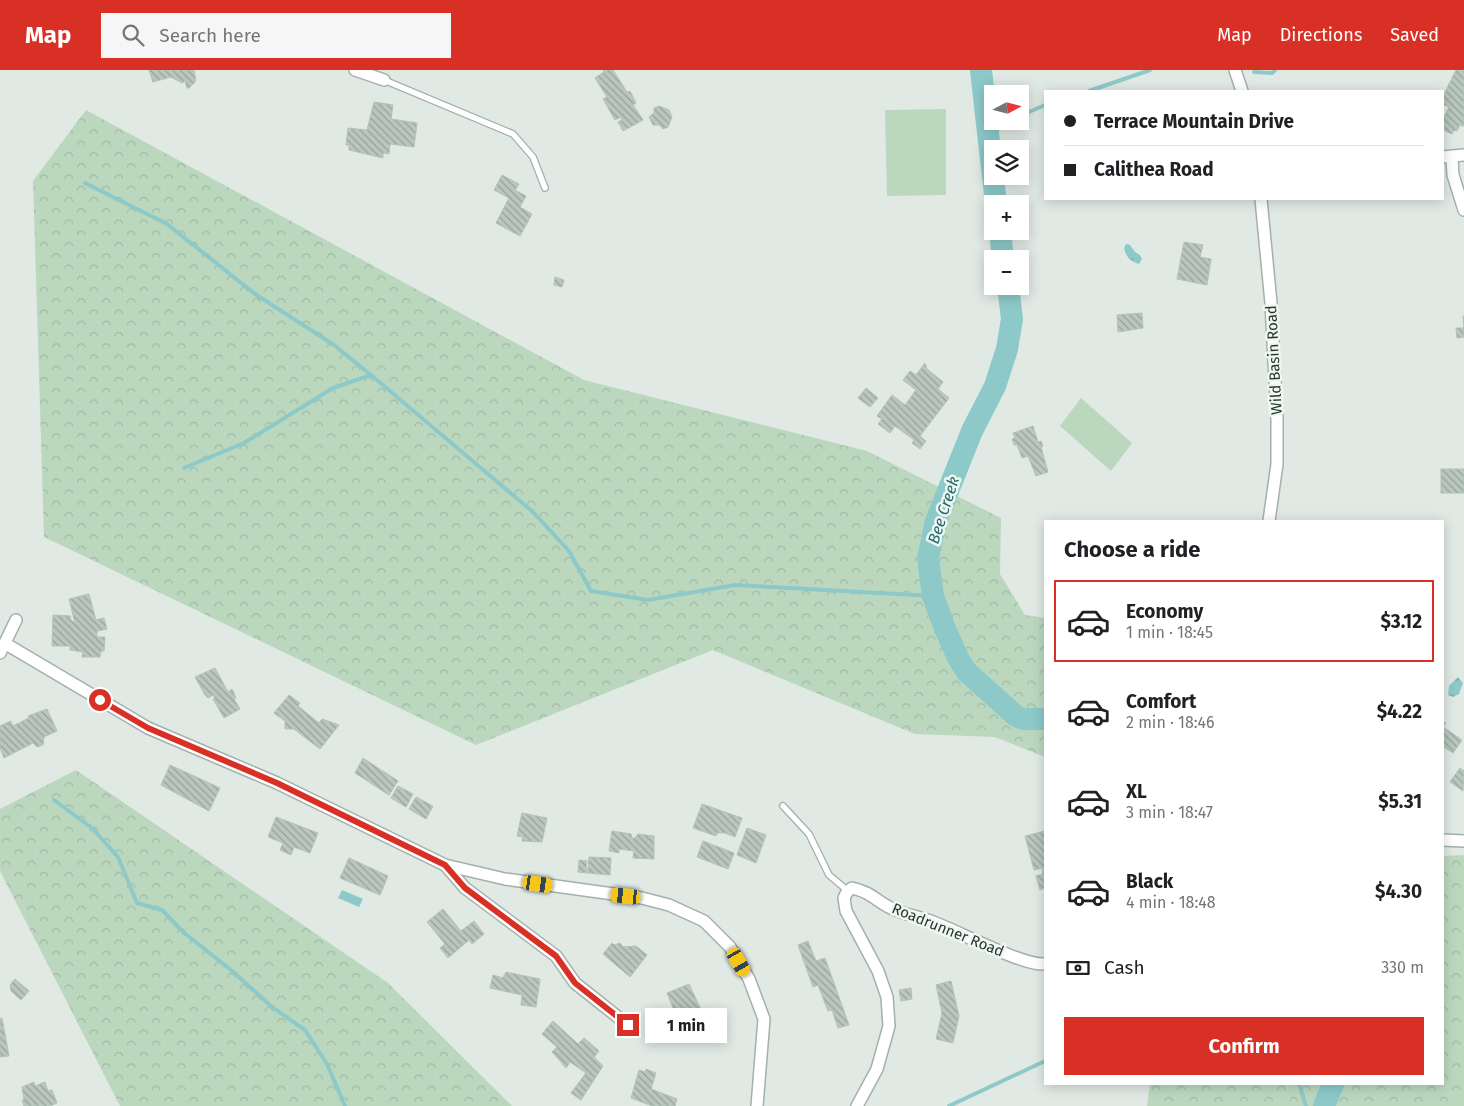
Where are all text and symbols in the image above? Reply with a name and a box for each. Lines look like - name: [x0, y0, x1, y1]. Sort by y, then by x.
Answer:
- search box: [101, 13, 451, 58]
- text: Map: [25, 21, 71, 49]
- icon: search: [119, 21, 147, 49]
- text: Search here: [159, 24, 261, 47]
- text: Map: [1217, 24, 1252, 46]
- text: Directions: [1280, 24, 1362, 46]
- text: Saved: [1390, 24, 1439, 46]
- north arrow: [984, 85, 1029, 130]
- map controls: [984, 85, 1029, 295]
- text: Terrace Mountain Drive: [1094, 110, 1294, 133]
- button: layers: [984, 140, 1029, 185]
- text: Calithea Road: [1094, 158, 1214, 181]
- button: +: [984, 195, 1029, 240]
- button: −: [984, 250, 1029, 295]
- street label: Wild Basin Road: [1262, 305, 1286, 415]
- water label: Bee Creek: [924, 474, 963, 546]
- text: Choose a ride: [1064, 536, 1200, 563]
- icon: car: [1066, 599, 1111, 644]
- text: Economy: [1126, 600, 1203, 623]
- text: $3.12: [1380, 610, 1422, 633]
- text: 1 min · 18:45: [1126, 623, 1213, 642]
- route start: [89, 689, 111, 711]
- icon: car: [1066, 689, 1111, 734]
- text: Comfort: [1126, 690, 1196, 713]
- text: $4.22: [1377, 700, 1422, 723]
- text: 2 min · 18:46: [1126, 713, 1215, 732]
- icon: car: [1066, 779, 1111, 824]
- text: XL: [1126, 780, 1147, 803]
- text: $5.31: [1378, 790, 1422, 813]
- text: 3 min · 18:47: [1126, 803, 1213, 822]
- icon: car: [1066, 869, 1111, 914]
- text: Black: [1126, 870, 1173, 893]
- car: [522, 874, 553, 894]
- text: $4.30: [1375, 880, 1422, 903]
- car: [610, 887, 641, 905]
- text: 4 min · 18:48: [1126, 893, 1216, 912]
- street label: Roadrunner Road: [889, 899, 1007, 961]
- car: [725, 945, 752, 979]
- icon: cash: [1064, 954, 1092, 982]
- text: Cash: [1104, 956, 1145, 979]
- text: 330 m: [1381, 958, 1424, 977]
- callout: 1 min: [646, 1008, 728, 1042]
- route end: [617, 1014, 639, 1036]
- text: 1 min: [667, 1016, 705, 1035]
- button: Confirm: [1064, 1017, 1424, 1075]

